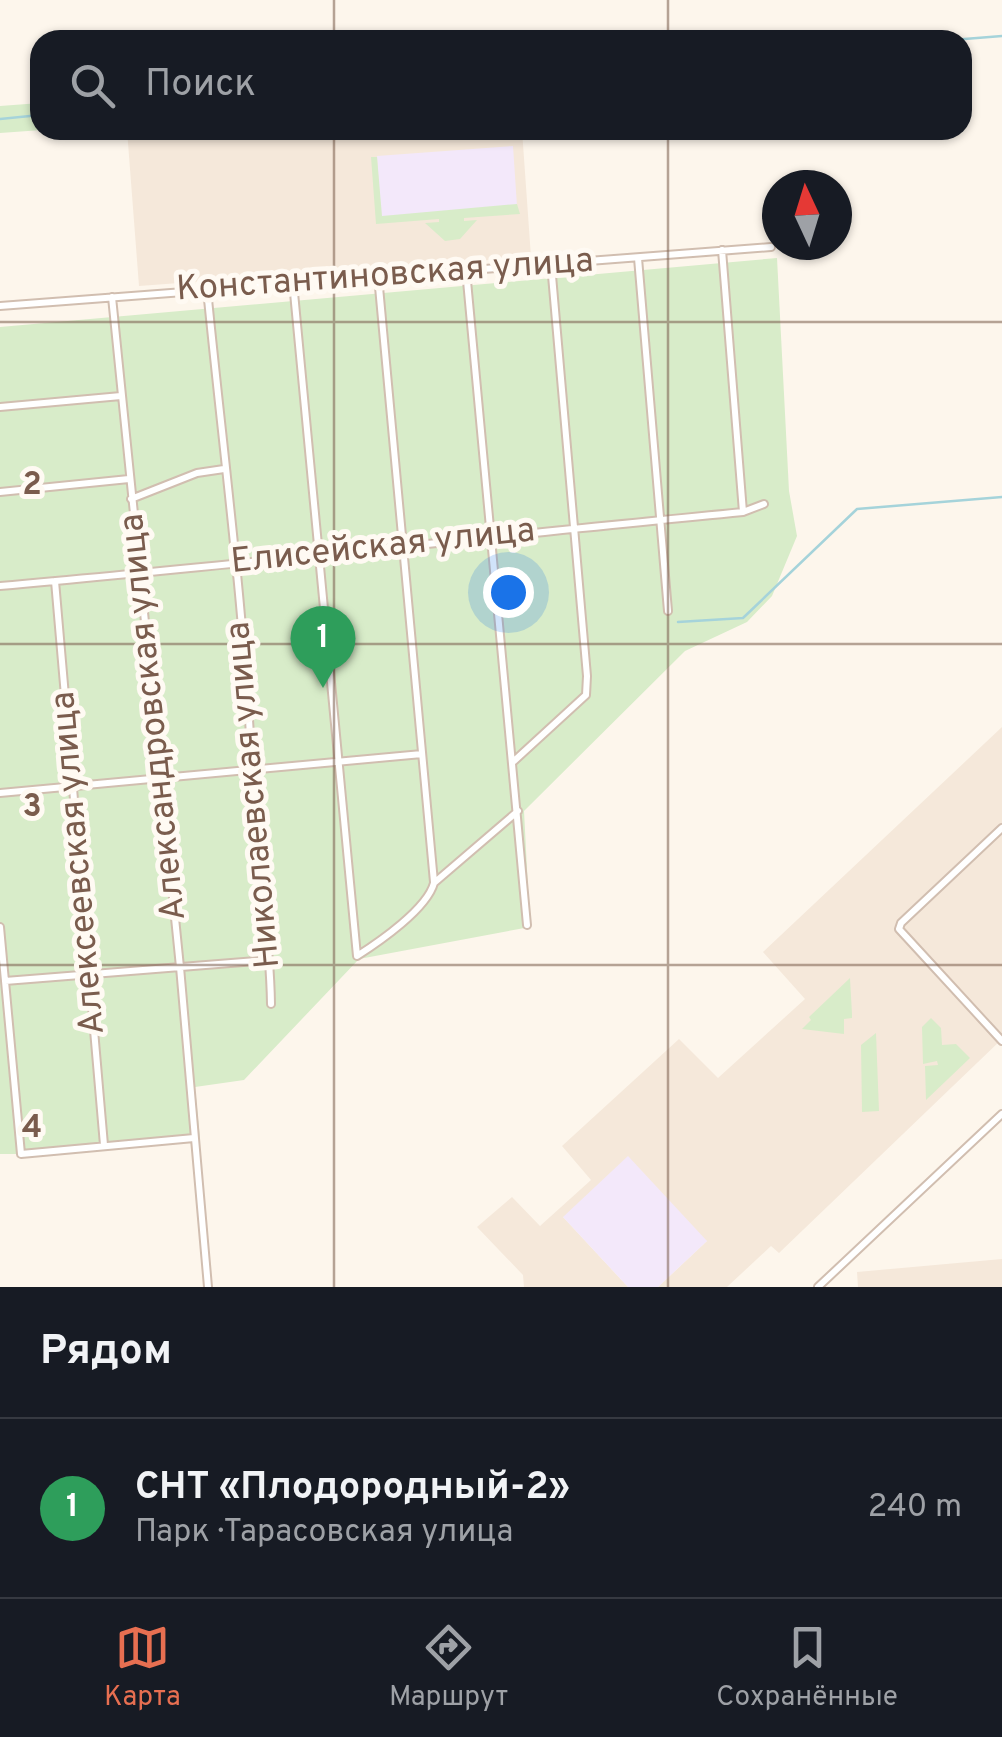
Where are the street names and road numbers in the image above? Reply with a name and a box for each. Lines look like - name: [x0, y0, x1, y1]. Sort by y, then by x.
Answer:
- street label: Константиновская улица: [175, 239, 595, 313]
- street label: Елисейская улица: [229, 509, 537, 585]
- street label: Александровская улица: [111, 511, 197, 923]
- street label: Николаевская улица: [217, 620, 291, 970]
- street label: Алексеевская улица: [42, 690, 116, 1036]

